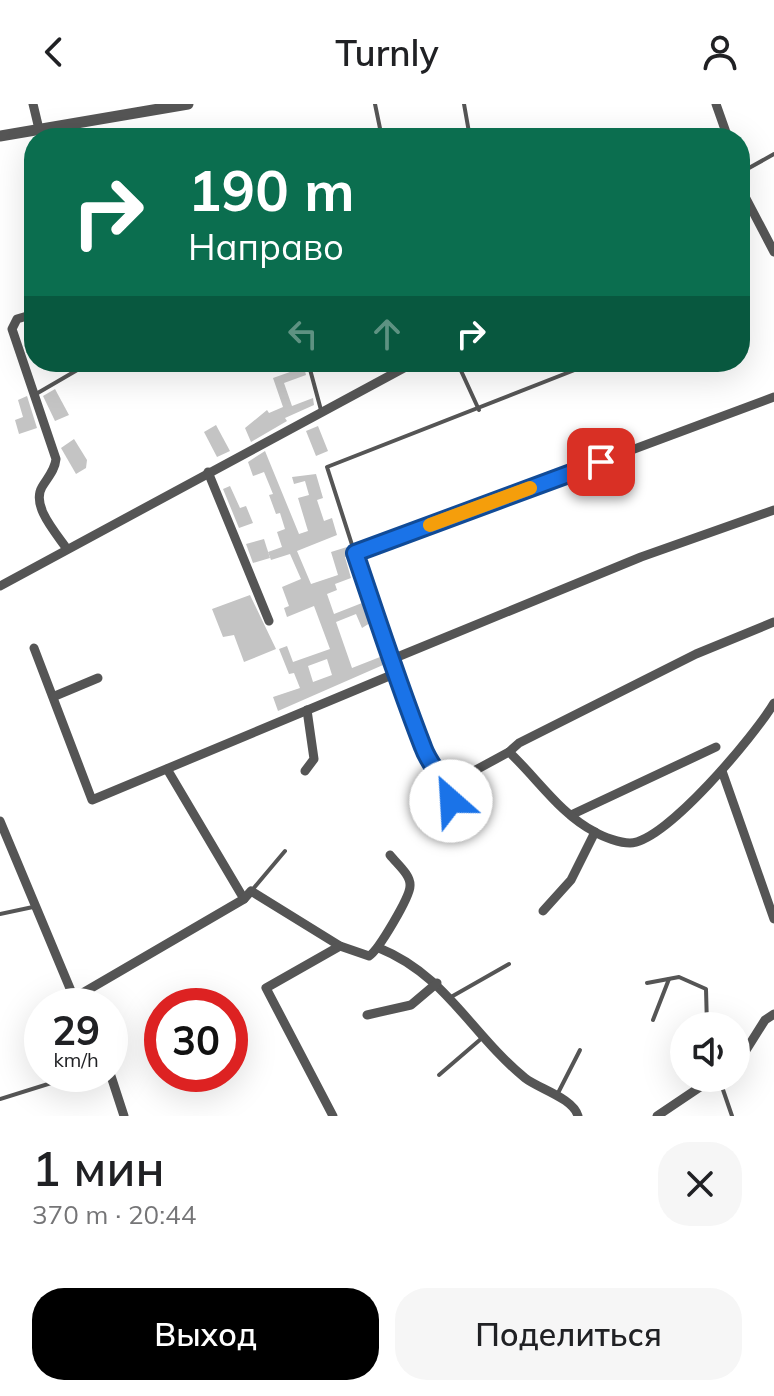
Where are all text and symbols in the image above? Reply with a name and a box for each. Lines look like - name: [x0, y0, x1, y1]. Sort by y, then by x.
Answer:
- icon: back: [32, 30, 76, 74]
- text: Turnly: [335, 30, 439, 75]
- icon: person: [698, 30, 742, 74]
- text: 190 m: [188, 155, 355, 225]
- icon: right: [56, 160, 160, 264]
- text: Направо: [188, 224, 344, 269]
- icon: left: [281, 312, 325, 356]
- icon: ahead: [365, 312, 409, 356]
- icon: right: [449, 312, 493, 356]
- pin: [567, 428, 635, 496]
- icon: arrive: [579, 440, 623, 484]
- position arrow: [409, 759, 493, 843]
- speed limit sign: 30: [144, 988, 248, 1092]
- text: 29: [52, 1005, 100, 1055]
- map controls: [670, 1012, 750, 1092]
- button: sound: [670, 1012, 750, 1092]
- text: km/h: [53, 1047, 99, 1072]
- text: 1 мин: [32, 1138, 165, 1198]
- button: close: [658, 1142, 742, 1226]
- text: 370 m · 20:44: [32, 1198, 196, 1231]
- button: Выход: [32, 1288, 379, 1380]
- button: Поделиться: [395, 1288, 742, 1380]

